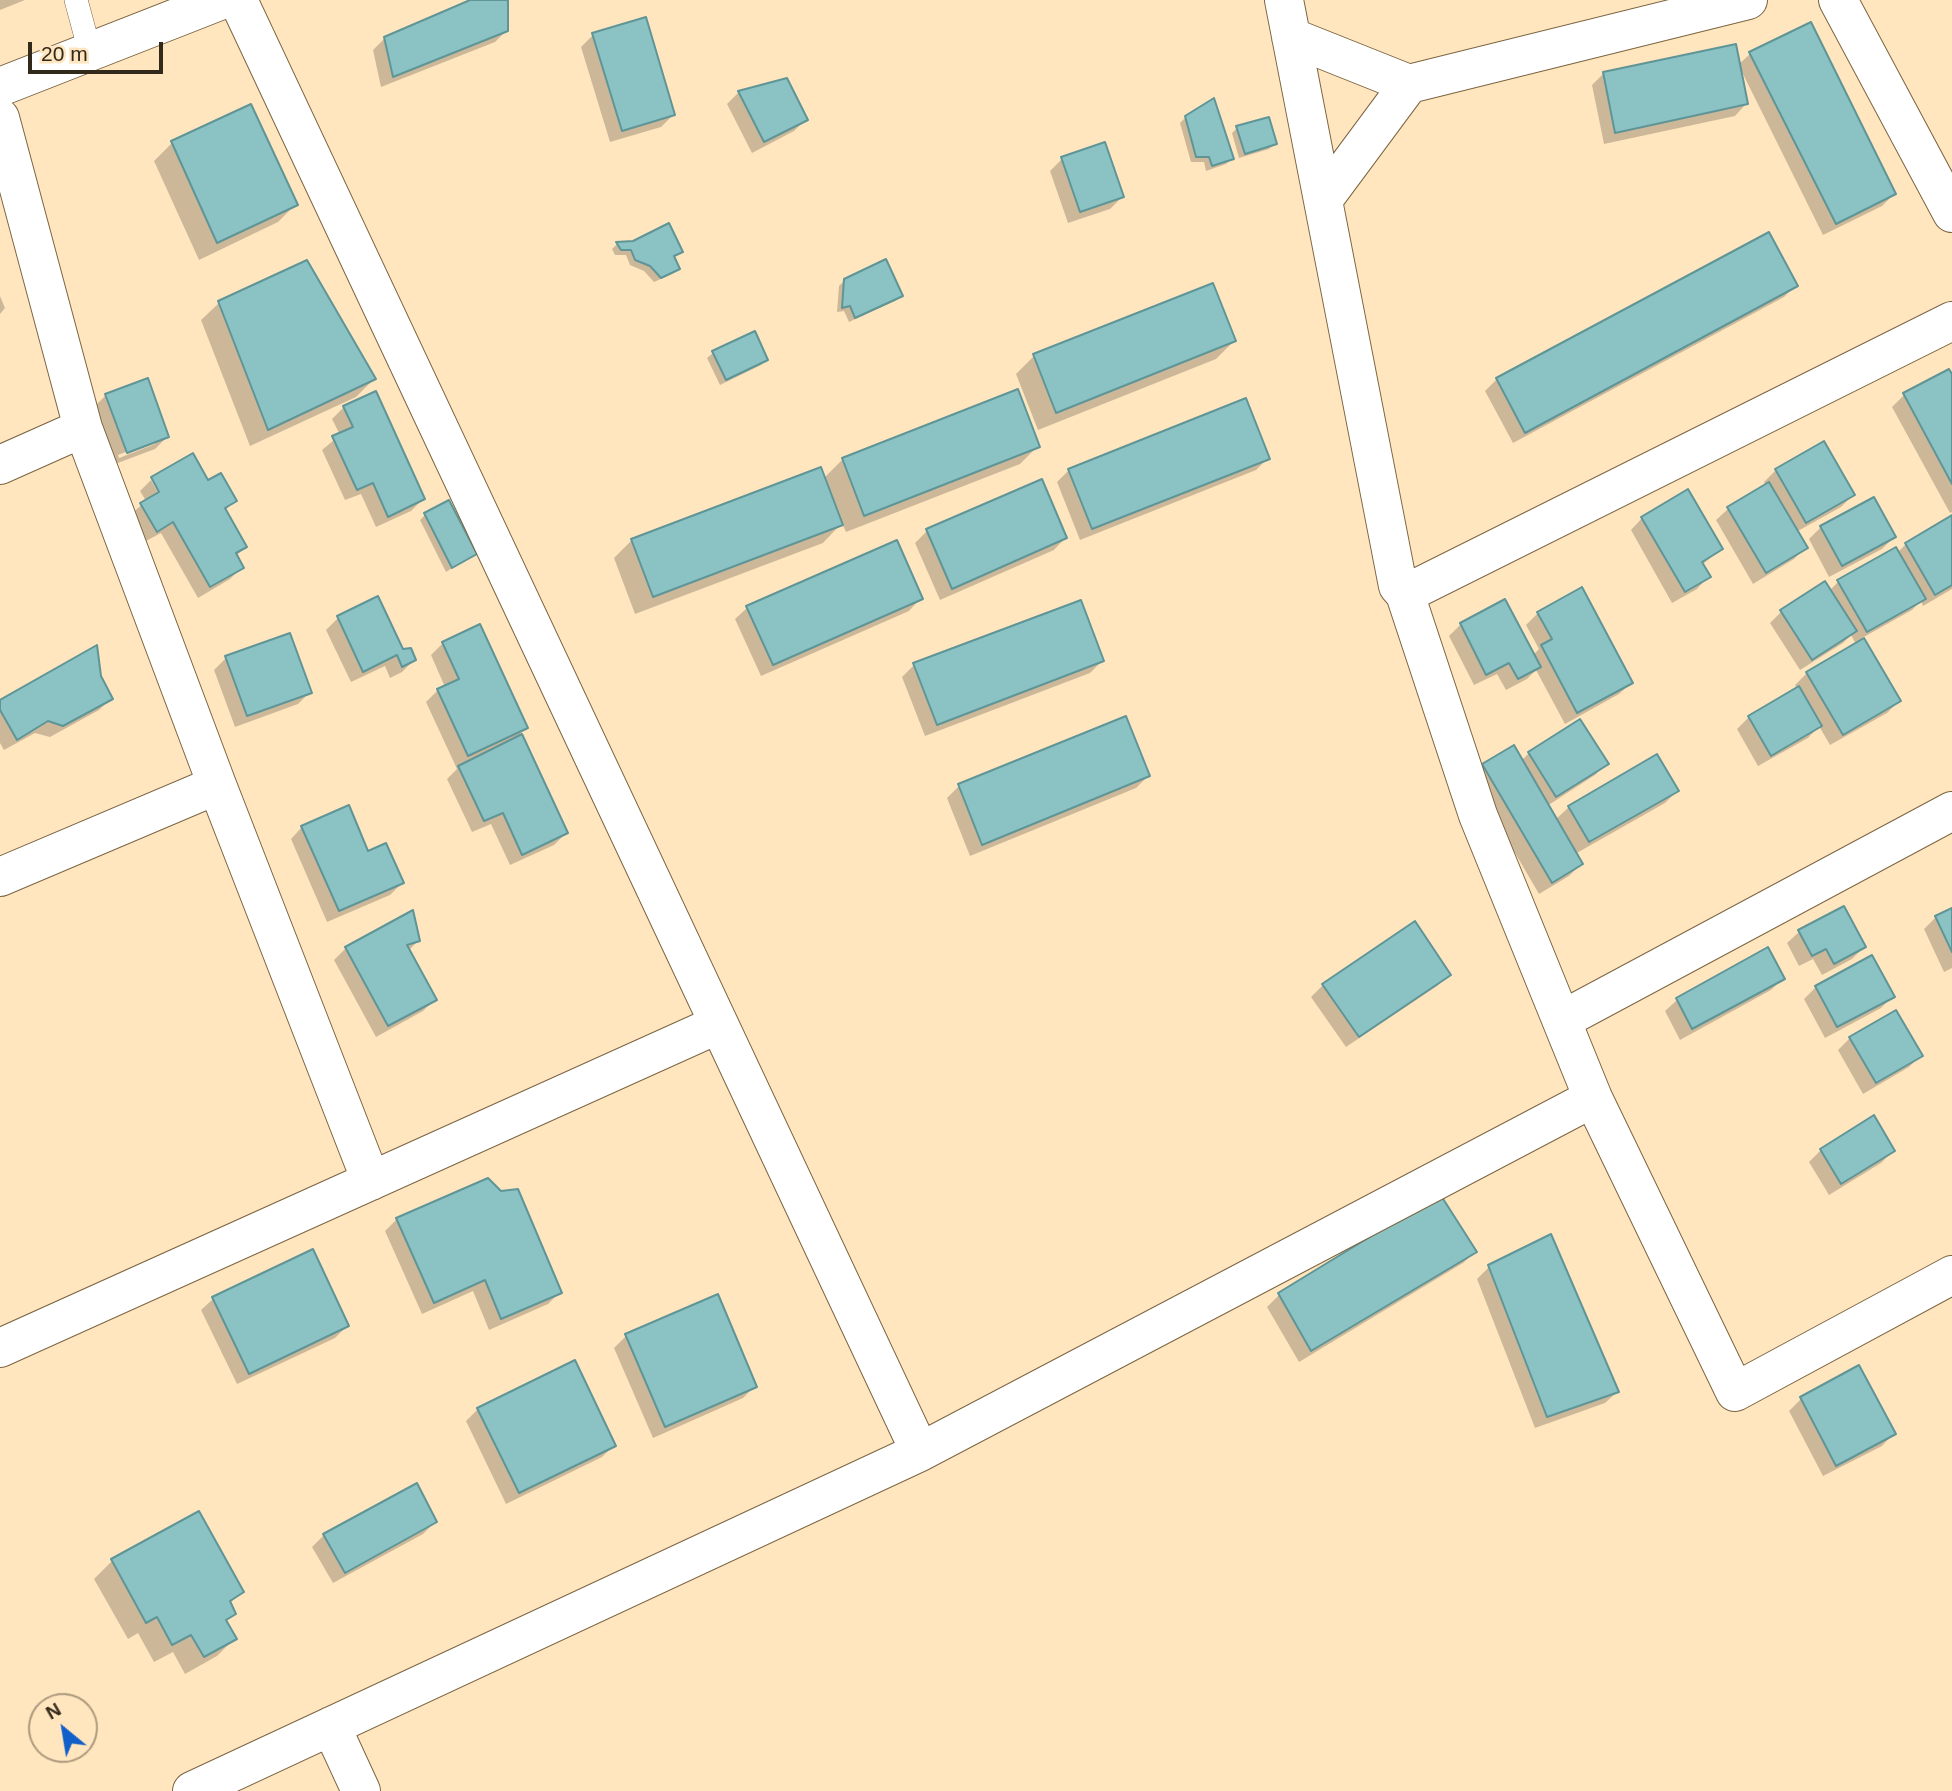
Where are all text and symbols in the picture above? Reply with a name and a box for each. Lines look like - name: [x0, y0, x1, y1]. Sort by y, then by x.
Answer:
- scale bar: [32, 28, 166, 72]
- text: 20 m: [41, 42, 88, 65]
- north arrow: [28, 1693, 98, 1763]
- text: N: [42, 1699, 64, 1724]

